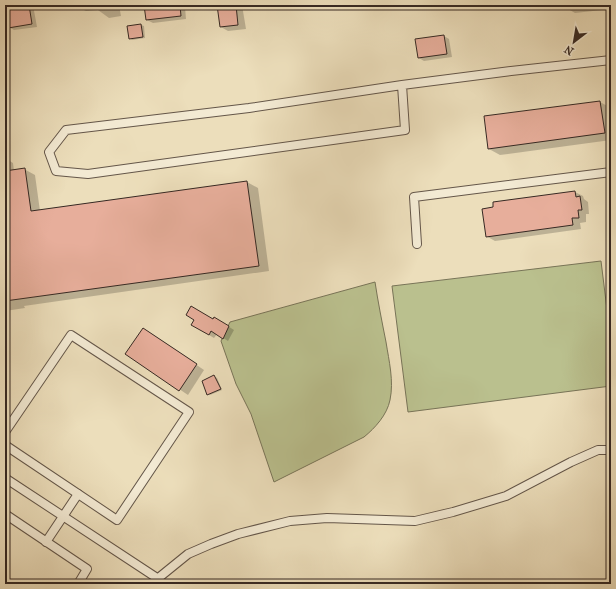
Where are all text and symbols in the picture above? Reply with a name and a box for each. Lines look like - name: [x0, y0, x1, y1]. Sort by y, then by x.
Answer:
- north arrow: [554, 22, 594, 62]
- text: N: [562, 42, 576, 58]

